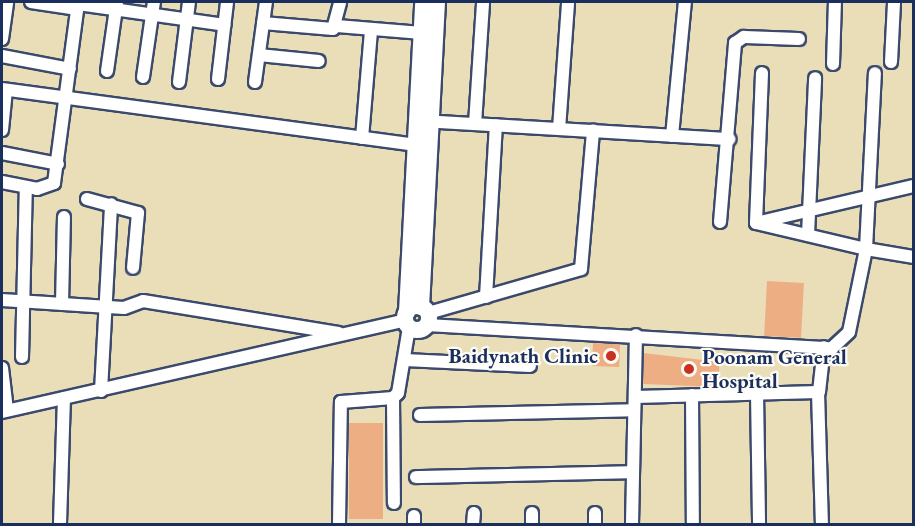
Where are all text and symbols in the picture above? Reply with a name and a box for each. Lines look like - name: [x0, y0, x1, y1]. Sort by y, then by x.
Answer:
- place label: Baidynath Clinic: [449, 343, 598, 369]
- place label: Poonam General Hospital: [702, 344, 847, 394]
- marker: Baidynath Clinic: [602, 347, 620, 365]
- marker: Poonam General Hospital: [680, 360, 698, 378]

